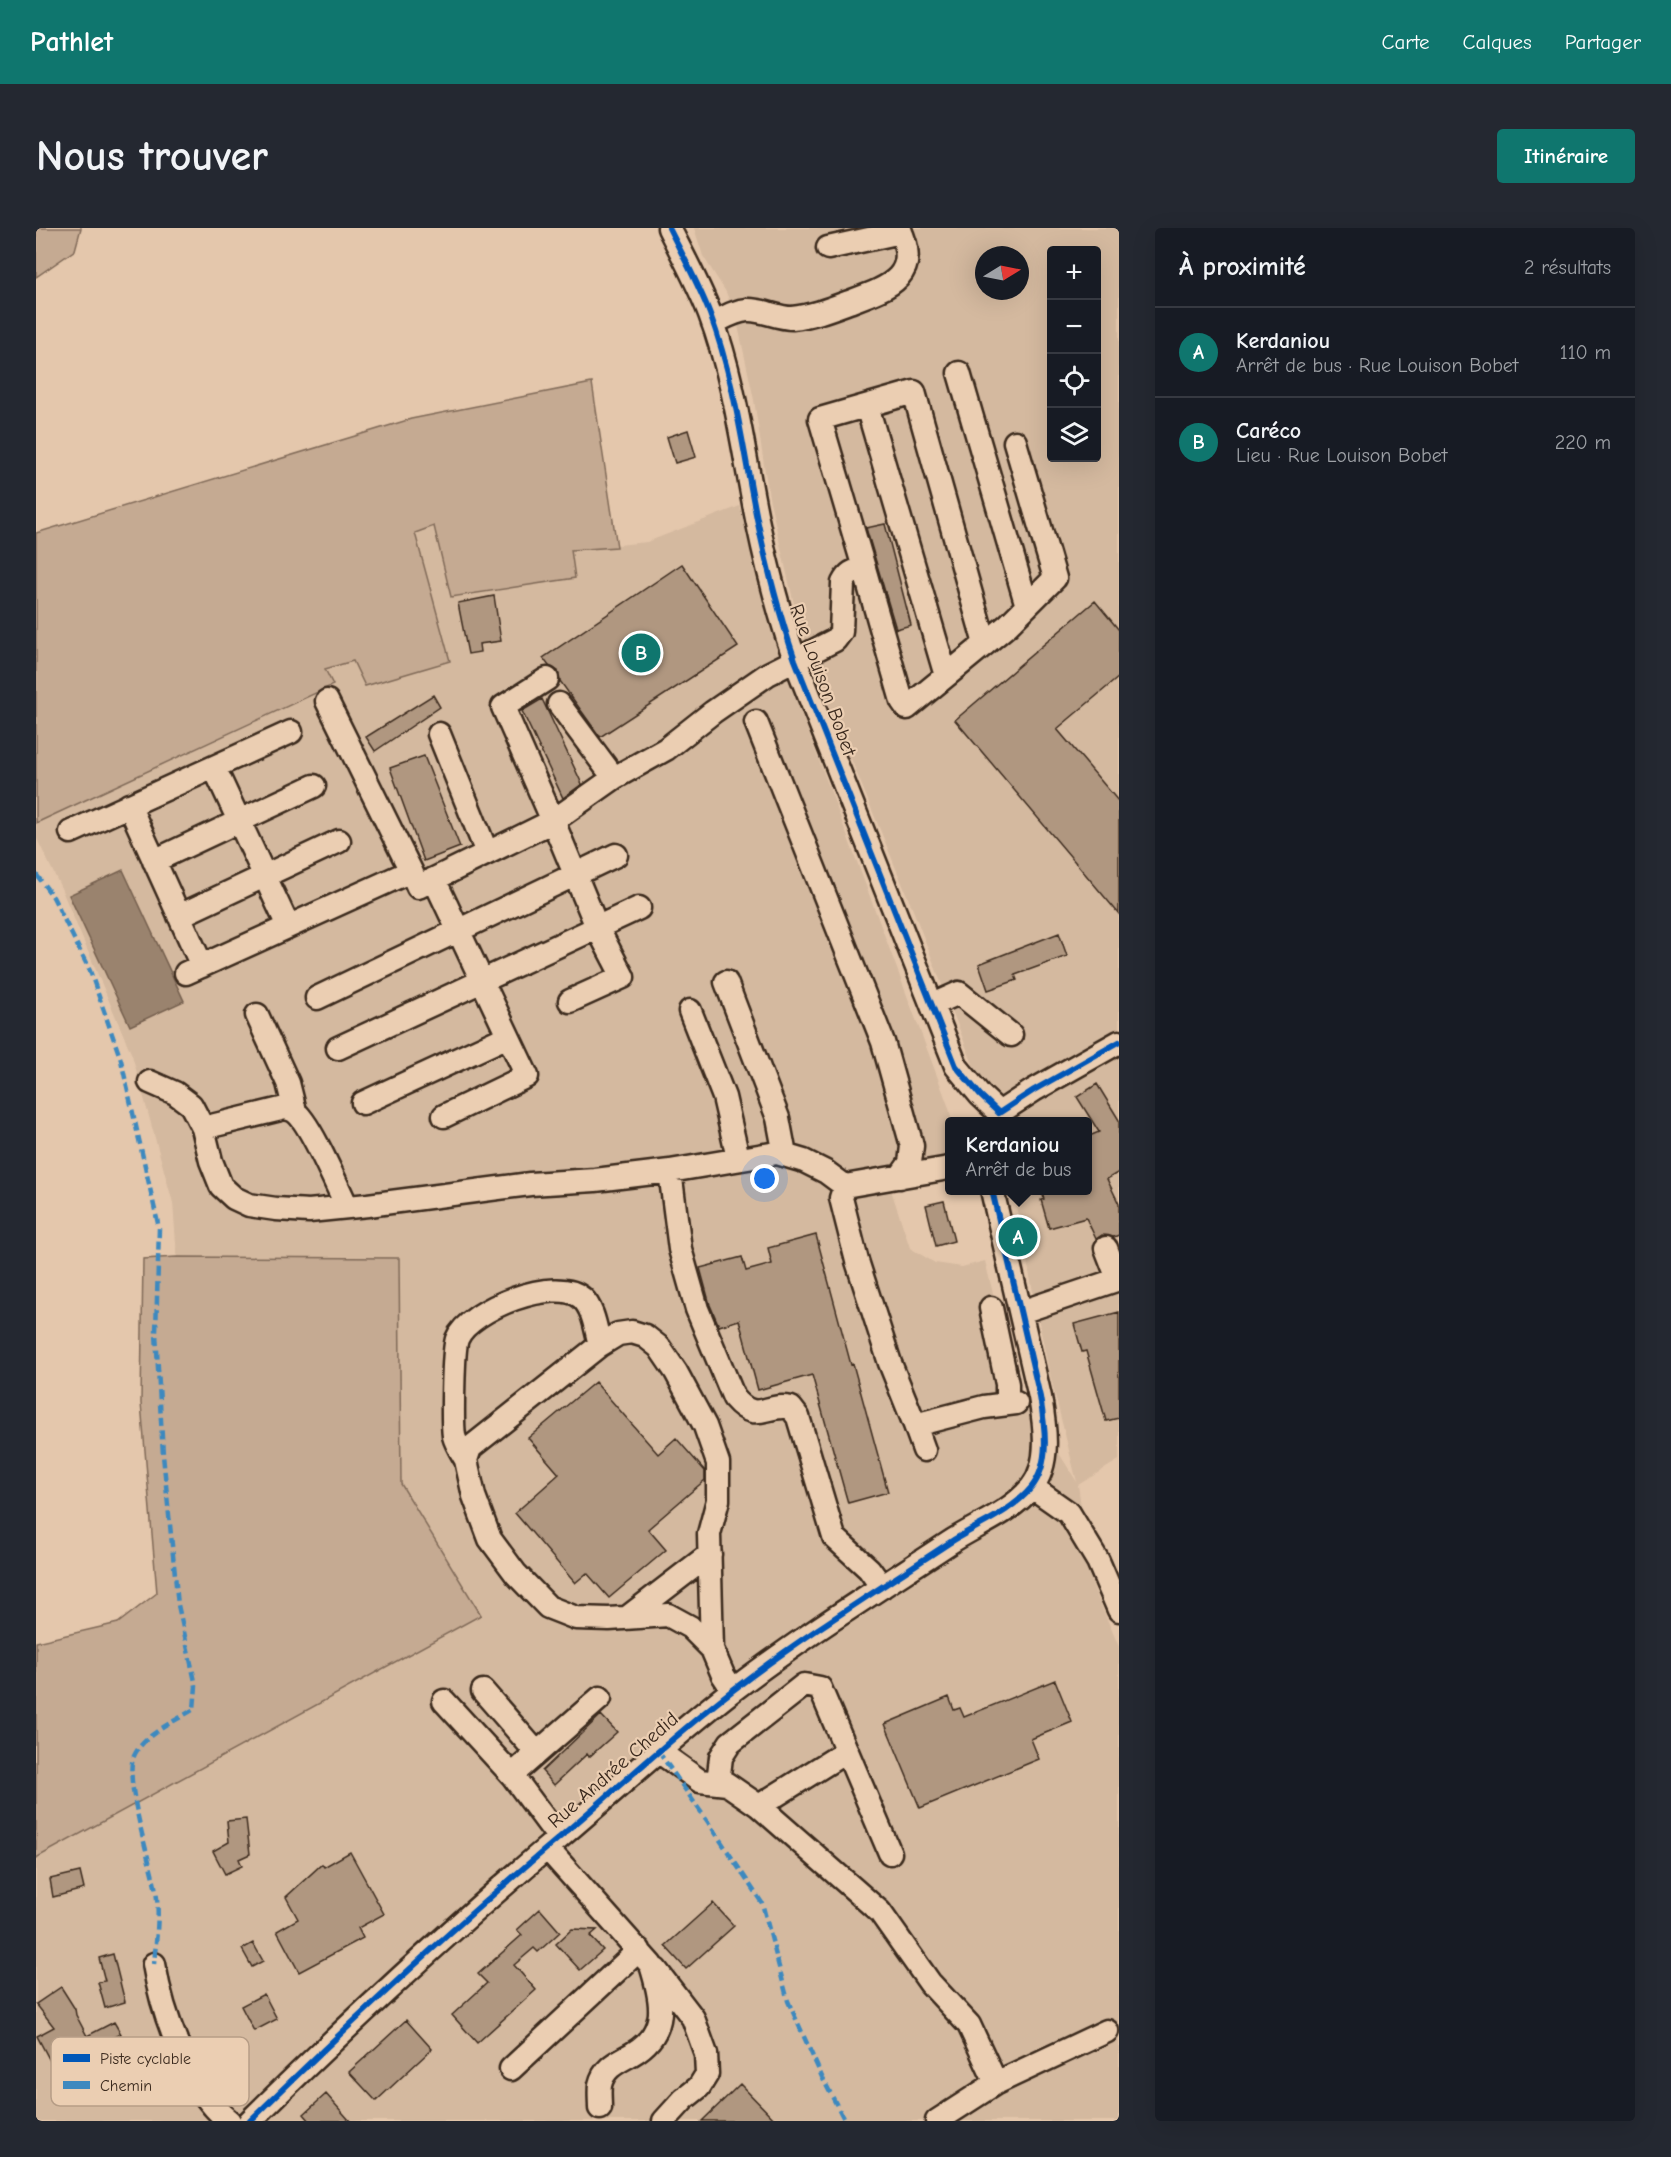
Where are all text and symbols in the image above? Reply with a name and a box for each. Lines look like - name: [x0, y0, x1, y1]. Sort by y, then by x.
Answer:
- text: Pathlet: [30, 26, 113, 58]
- text: Carte: [1382, 30, 1430, 54]
- text: Calques: [1463, 30, 1532, 54]
- text: Partager: [1565, 30, 1641, 54]
- button: Itinéraire: [1497, 129, 1635, 183]
- text: Nous trouver: [36, 132, 268, 181]
- north arrow: [975, 246, 1029, 300]
- map controls: [1047, 246, 1101, 462]
- button: +: [1047, 246, 1101, 300]
- text: À proximité: [1179, 252, 1306, 282]
- text: 2 résultats: [1524, 256, 1611, 279]
- button: −: [1047, 300, 1101, 354]
- text: Kerdaniou: [1236, 328, 1330, 354]
- text: A: [1193, 341, 1204, 364]
- text: 110 m: [1560, 341, 1611, 364]
- button: locate: [1047, 354, 1101, 408]
- text: Arrêt de bus · Rue Louison Bobet: [1236, 354, 1519, 377]
- button: layers: [1047, 408, 1101, 462]
- text: Caréco: [1236, 418, 1301, 444]
- text: B: [1192, 431, 1205, 454]
- text: 220 m: [1555, 431, 1611, 454]
- text: Lieu · Rue Louison Bobet: [1236, 444, 1448, 467]
- street label: Rue Louison Bobet: [785, 601, 862, 760]
- pin: B: [622, 630, 660, 676]
- popup: [945, 1117, 1092, 1195]
- text: Kerdaniou: [966, 1132, 1060, 1158]
- text: Arrêt de bus: [966, 1158, 1071, 1181]
- your location: [750, 1164, 779, 1193]
- pin: A: [998, 1214, 1038, 1260]
- street label: Rue Andrée Chedid: [543, 1707, 683, 1833]
- legend: [51, 2037, 249, 2106]
- text: Piste cyclable: [100, 2050, 191, 2068]
- text: Chemin: [100, 2077, 152, 2095]

